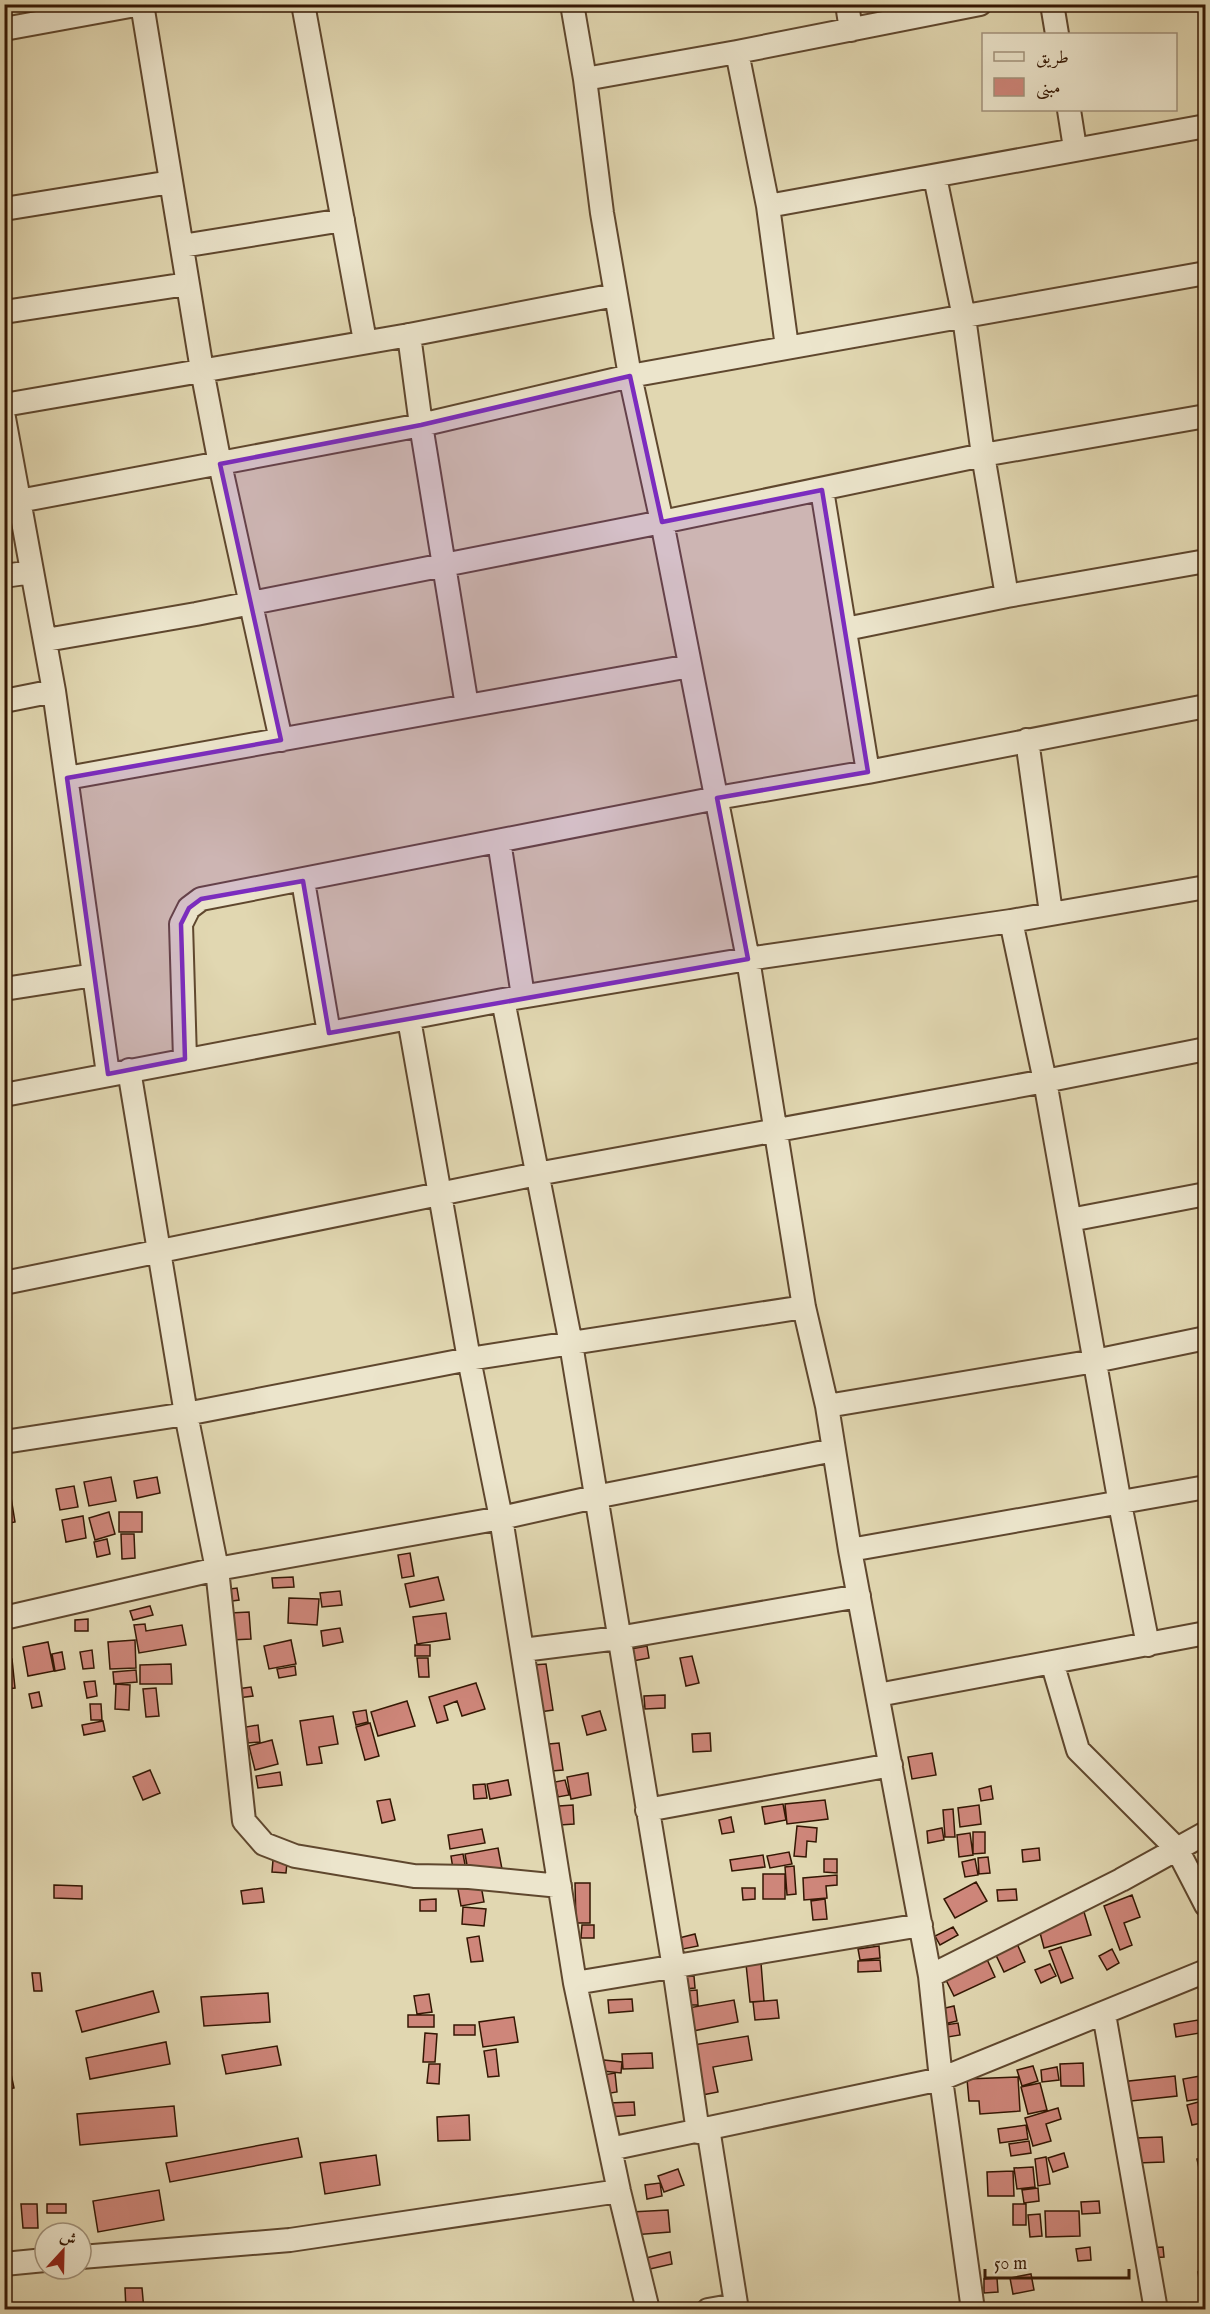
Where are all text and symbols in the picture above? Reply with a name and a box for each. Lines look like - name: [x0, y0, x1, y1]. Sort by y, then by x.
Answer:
- legend: [982, 33, 1177, 111]
- text: طريق: [1036, 47, 1069, 70]
- text: مبنى: [1036, 77, 1061, 100]
- north arrow: [33, 2221, 93, 2281]
- text: ش: [57, 2227, 79, 2251]
- scale bar: [985, 2242, 1129, 2280]
- text: 50 m: [994, 2253, 1027, 2276]

